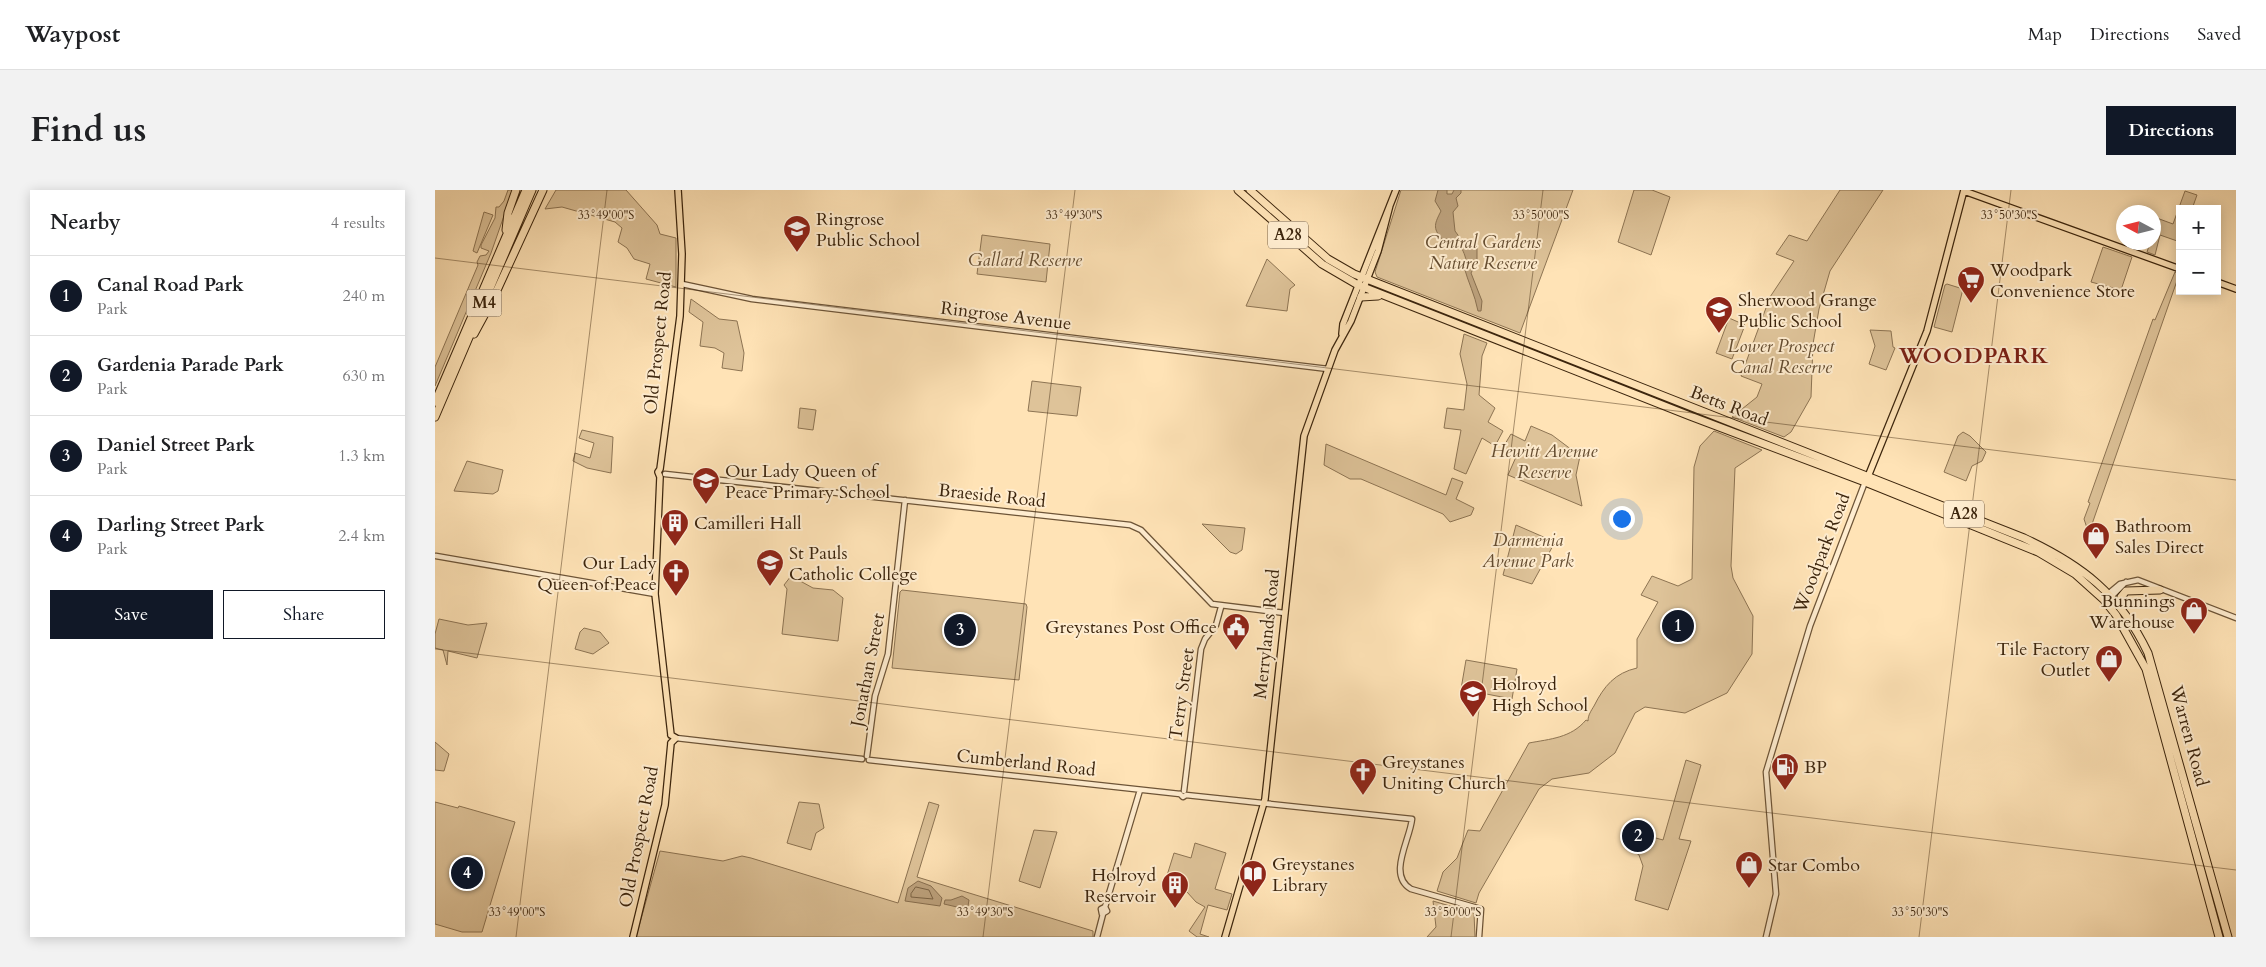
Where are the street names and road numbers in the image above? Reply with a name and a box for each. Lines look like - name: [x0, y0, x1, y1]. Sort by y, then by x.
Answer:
- road number: A28: [1268, 222, 1308, 248]
- street label: Old Prospect Road: [638, 270, 678, 416]
- road number: M4: [467, 290, 501, 316]
- street label: Ringrose Avenue: [939, 296, 1073, 336]
- street label: Betts Road: [1686, 380, 1772, 433]
- street label: Braeside Road: [937, 478, 1047, 514]
- street label: Woodpark Road: [1787, 489, 1857, 618]
- road number: A28: [1944, 500, 1984, 528]
- street label: Merrylands Road: [1248, 567, 1286, 700]
- street label: Jonathan Street: [844, 611, 891, 732]
- street label: Terry Street: [1163, 646, 1201, 741]
- street label: Warren Road: [2163, 682, 2215, 790]
- street label: Cumberland Road: [955, 743, 1097, 783]
- street label: Old Prospect Road: [613, 764, 665, 910]

